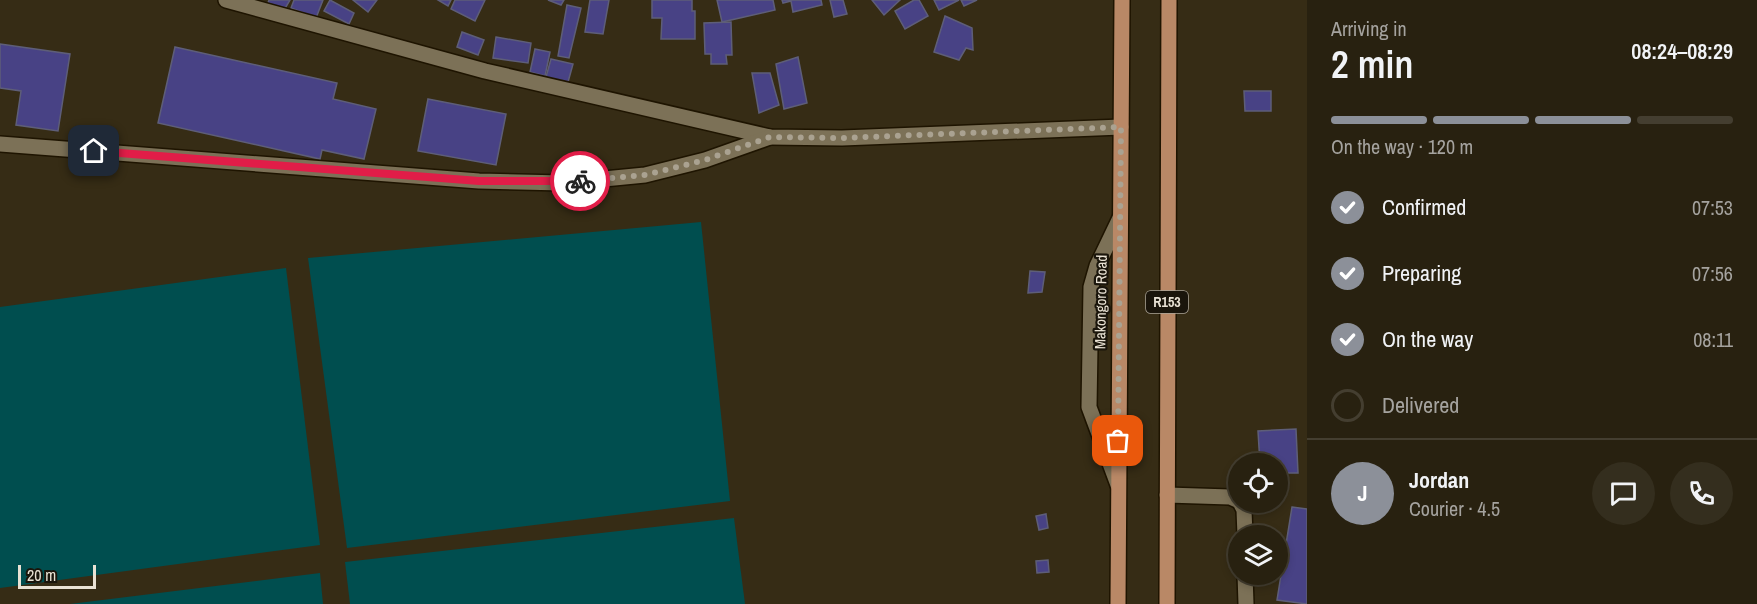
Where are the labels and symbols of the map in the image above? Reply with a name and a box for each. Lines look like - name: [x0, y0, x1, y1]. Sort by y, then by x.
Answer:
- pin: [68, 125, 119, 176]
- courier: [550, 151, 610, 211]
- street label: Makongoro Road: [1089, 255, 1112, 349]
- road number: R153: [1146, 291, 1188, 313]
- pin: [1092, 415, 1143, 466]
- scale bar: [18, 562, 96, 590]

